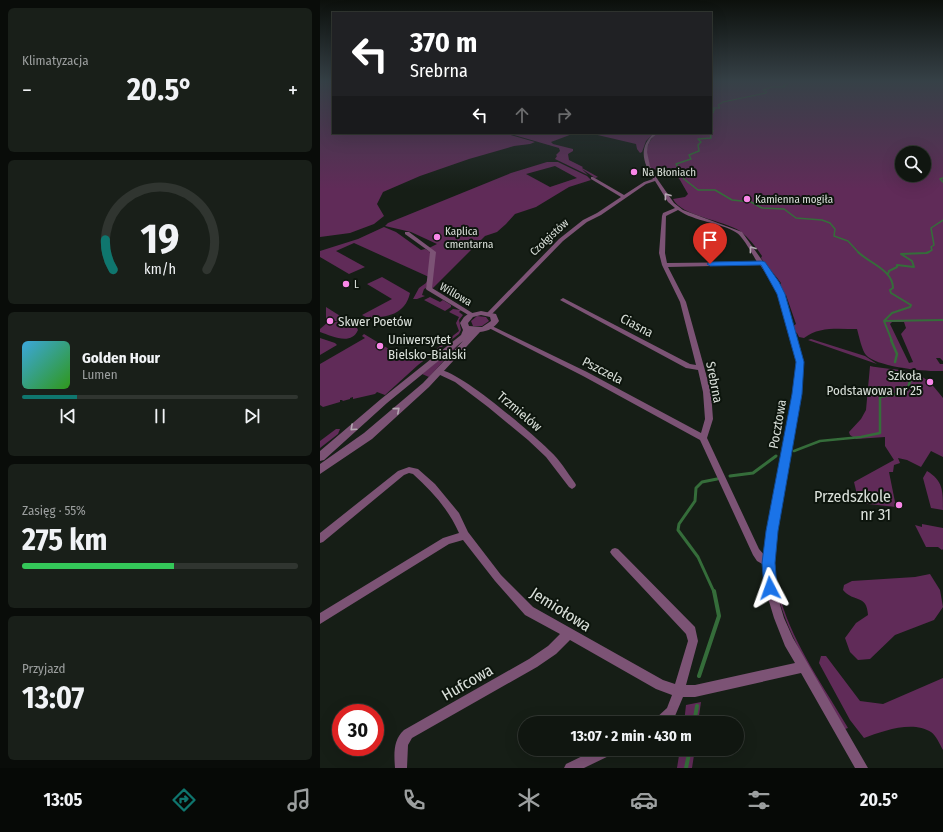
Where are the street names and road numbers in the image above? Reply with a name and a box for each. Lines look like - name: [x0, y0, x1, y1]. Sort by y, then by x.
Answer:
- street label: Czołgistów: [527, 216, 571, 258]
- street label: Willowa: [437, 280, 474, 309]
- street label: Ciasna: [618, 311, 656, 340]
- street label: Pszczela: [580, 354, 626, 387]
- street label: Srebrna: [703, 360, 726, 404]
- street label: Trzmielów: [494, 388, 545, 435]
- street label: Pocztowa: [766, 398, 789, 450]
- street label: Jemiołowa: [527, 583, 595, 636]
- street label: Hufcowa: [438, 660, 496, 705]

